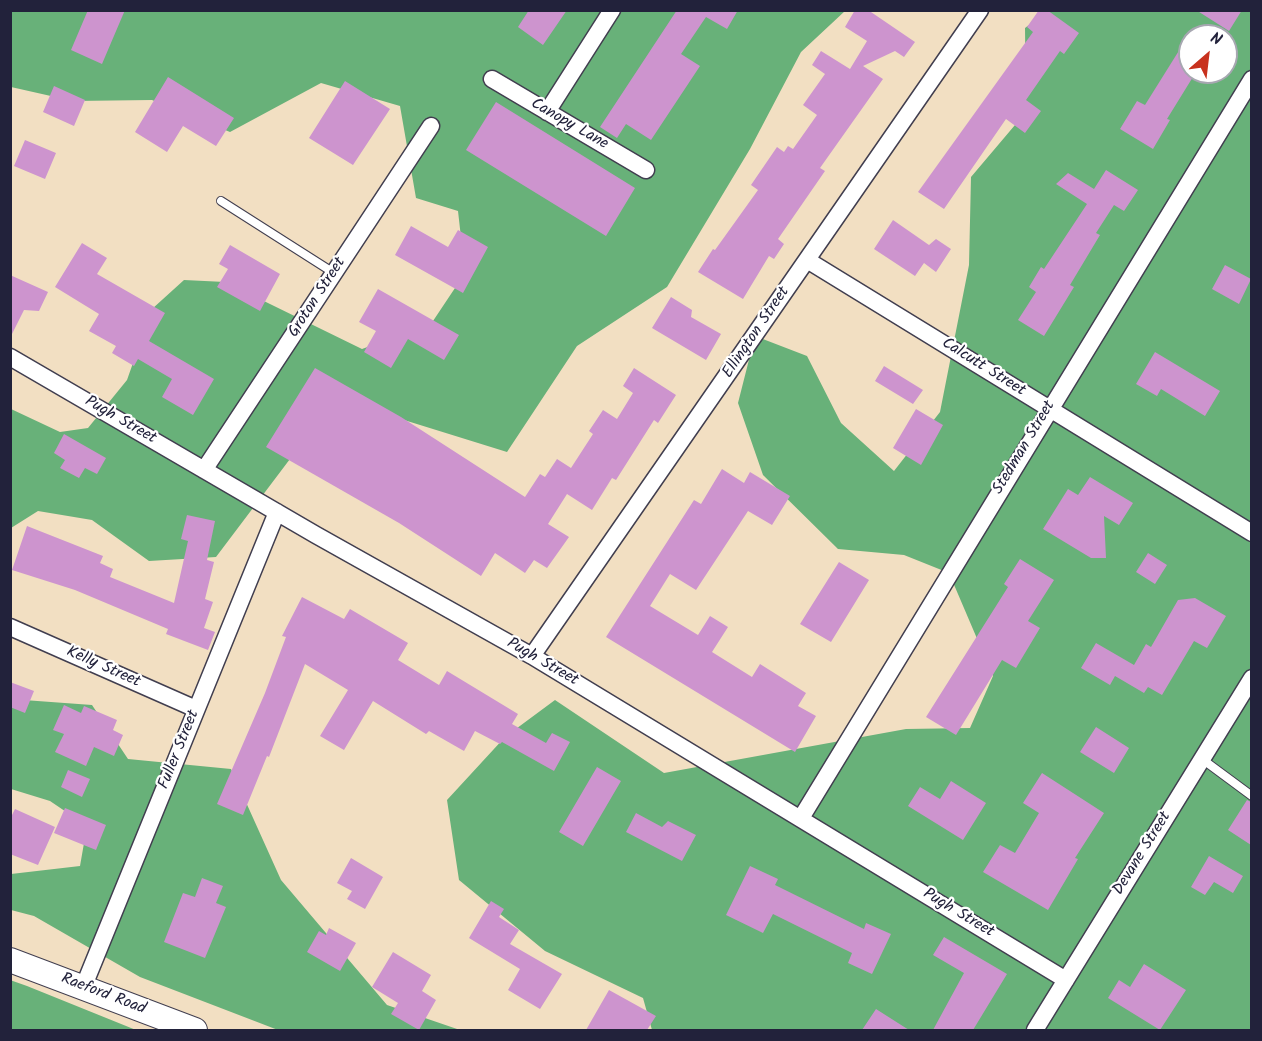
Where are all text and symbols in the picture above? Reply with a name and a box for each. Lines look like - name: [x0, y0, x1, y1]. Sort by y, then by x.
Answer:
- north arrow: [1178, 24, 1238, 84]
- text: N: [1205, 26, 1226, 53]
- street label: Canopy Lane: [527, 95, 611, 155]
- street label: Groton Street: [285, 254, 351, 342]
- street label: Ellington Street: [719, 284, 795, 382]
- street label: Calcutt Street: [938, 335, 1028, 401]
- street label: Pugh Street: [81, 393, 159, 449]
- street label: Stedman Street: [990, 398, 1060, 498]
- street label: Pugh Street: [503, 635, 581, 691]
- street label: Kelly Street: [63, 643, 143, 693]
- street label: Fuller Street: [155, 708, 205, 792]
- street label: Devane Street: [1110, 809, 1176, 899]
- street label: Pugh Street: [919, 885, 997, 943]
- street label: Raeford Road: [58, 970, 148, 1020]

